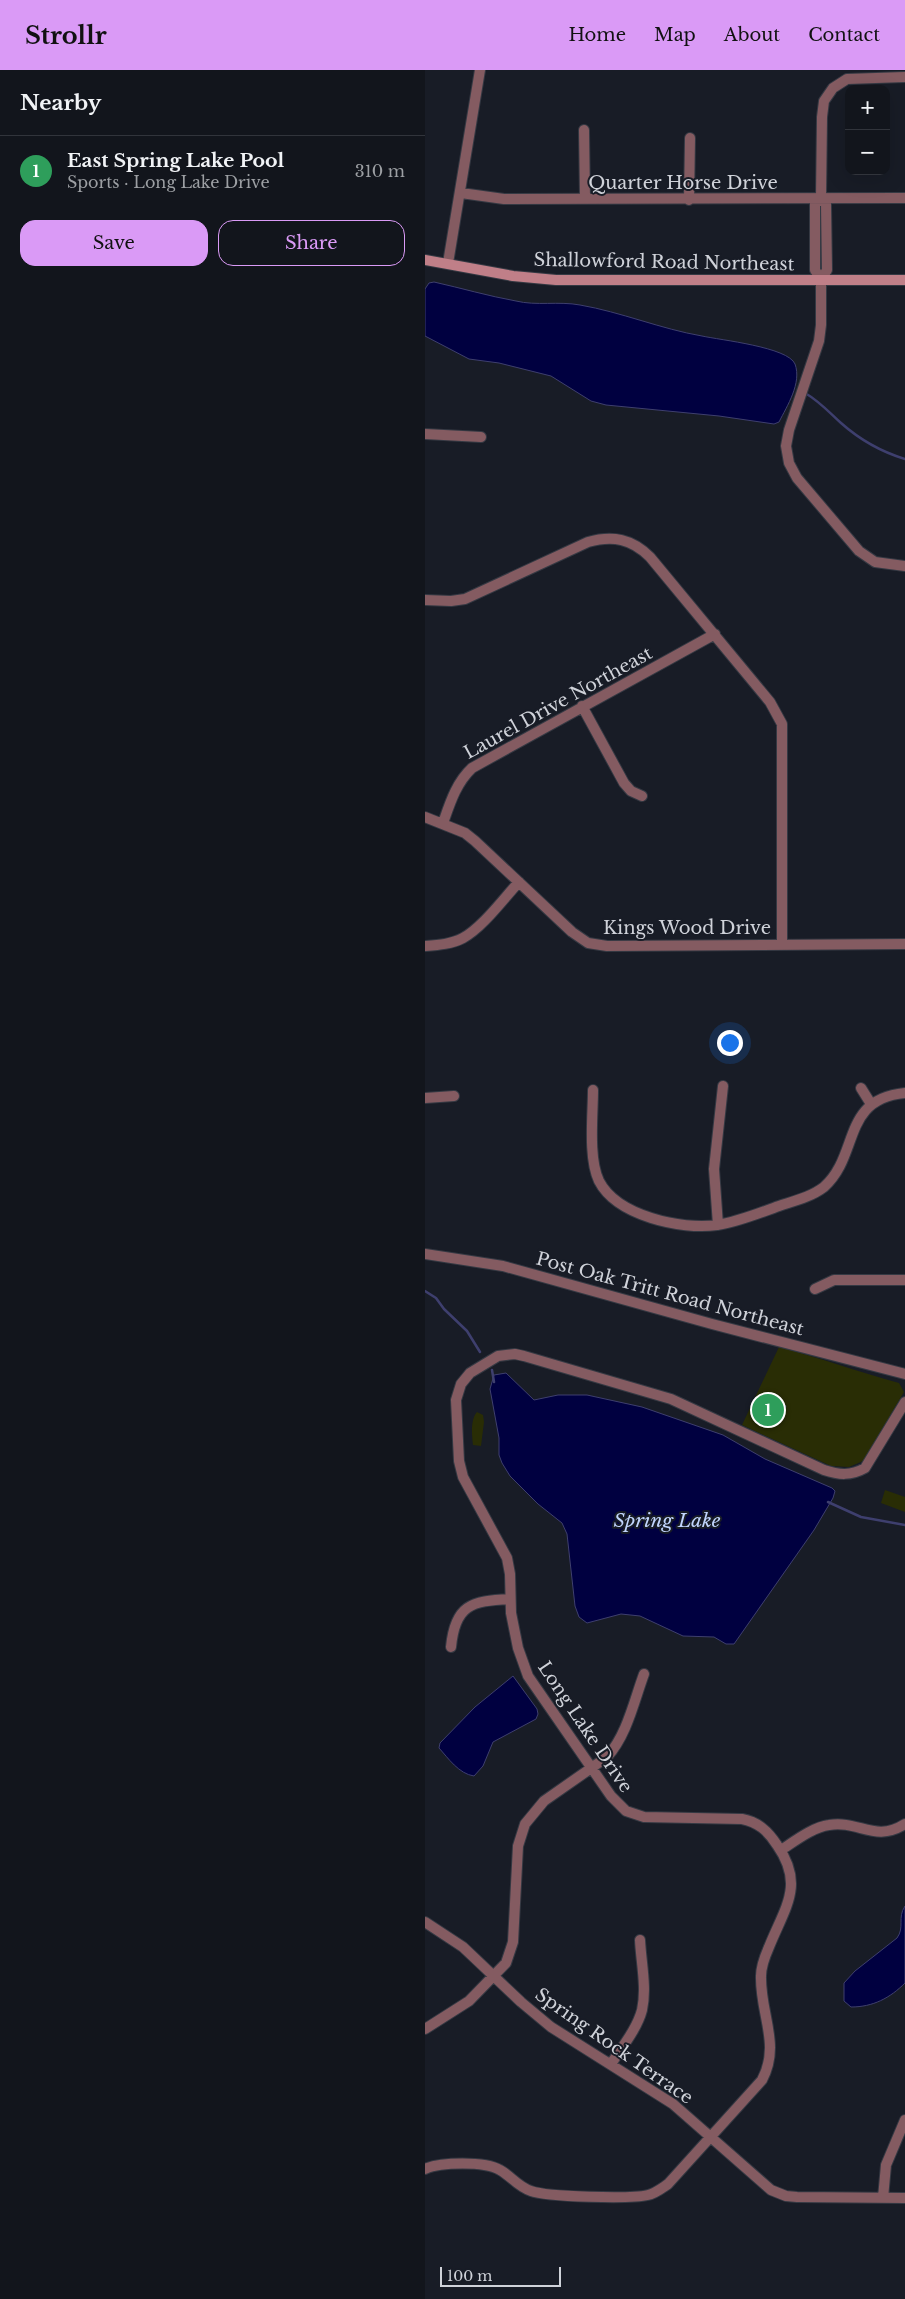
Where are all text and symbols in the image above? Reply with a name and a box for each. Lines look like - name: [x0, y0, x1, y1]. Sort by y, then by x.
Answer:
- text: Strollr: [25, 21, 107, 50]
- text: Home: [568, 24, 626, 46]
- text: Map: [654, 24, 696, 46]
- text: About: [724, 24, 780, 46]
- text: Contact: [808, 24, 880, 46]
- map controls: [845, 85, 890, 175]
- button: +: [845, 85, 890, 130]
- text: Nearby: [20, 90, 101, 116]
- button: −: [845, 130, 890, 175]
- text: East Spring Lake Pool: [67, 149, 284, 172]
- text: 1: [33, 161, 39, 181]
- text: 310 m: [355, 161, 405, 181]
- text: Sports · Long Lake Drive: [67, 172, 270, 192]
- street label: Quarter Horse Drive: [588, 172, 778, 194]
- button: Save: [20, 220, 208, 266]
- button: Share: [218, 220, 405, 266]
- street label: Shallowford Road Northeast: [533, 249, 795, 275]
- street label: Laurel Drive Northeast: [460, 642, 656, 764]
- street label: Kings Wood Drive: [603, 917, 771, 939]
- your location: [717, 1030, 743, 1056]
- street label: Post Oak Tritt Road Northeast: [534, 1248, 806, 1340]
- pin: 1: [752, 1391, 784, 1429]
- water label: Spring Lake: [614, 1509, 721, 1532]
- street label: Long Lake Drive: [533, 1657, 637, 1797]
- street label: Spring Rock Terrace: [531, 1983, 697, 2109]
- scale bar: [440, 2264, 561, 2287]
- text: 100 m: [447, 2267, 492, 2285]

